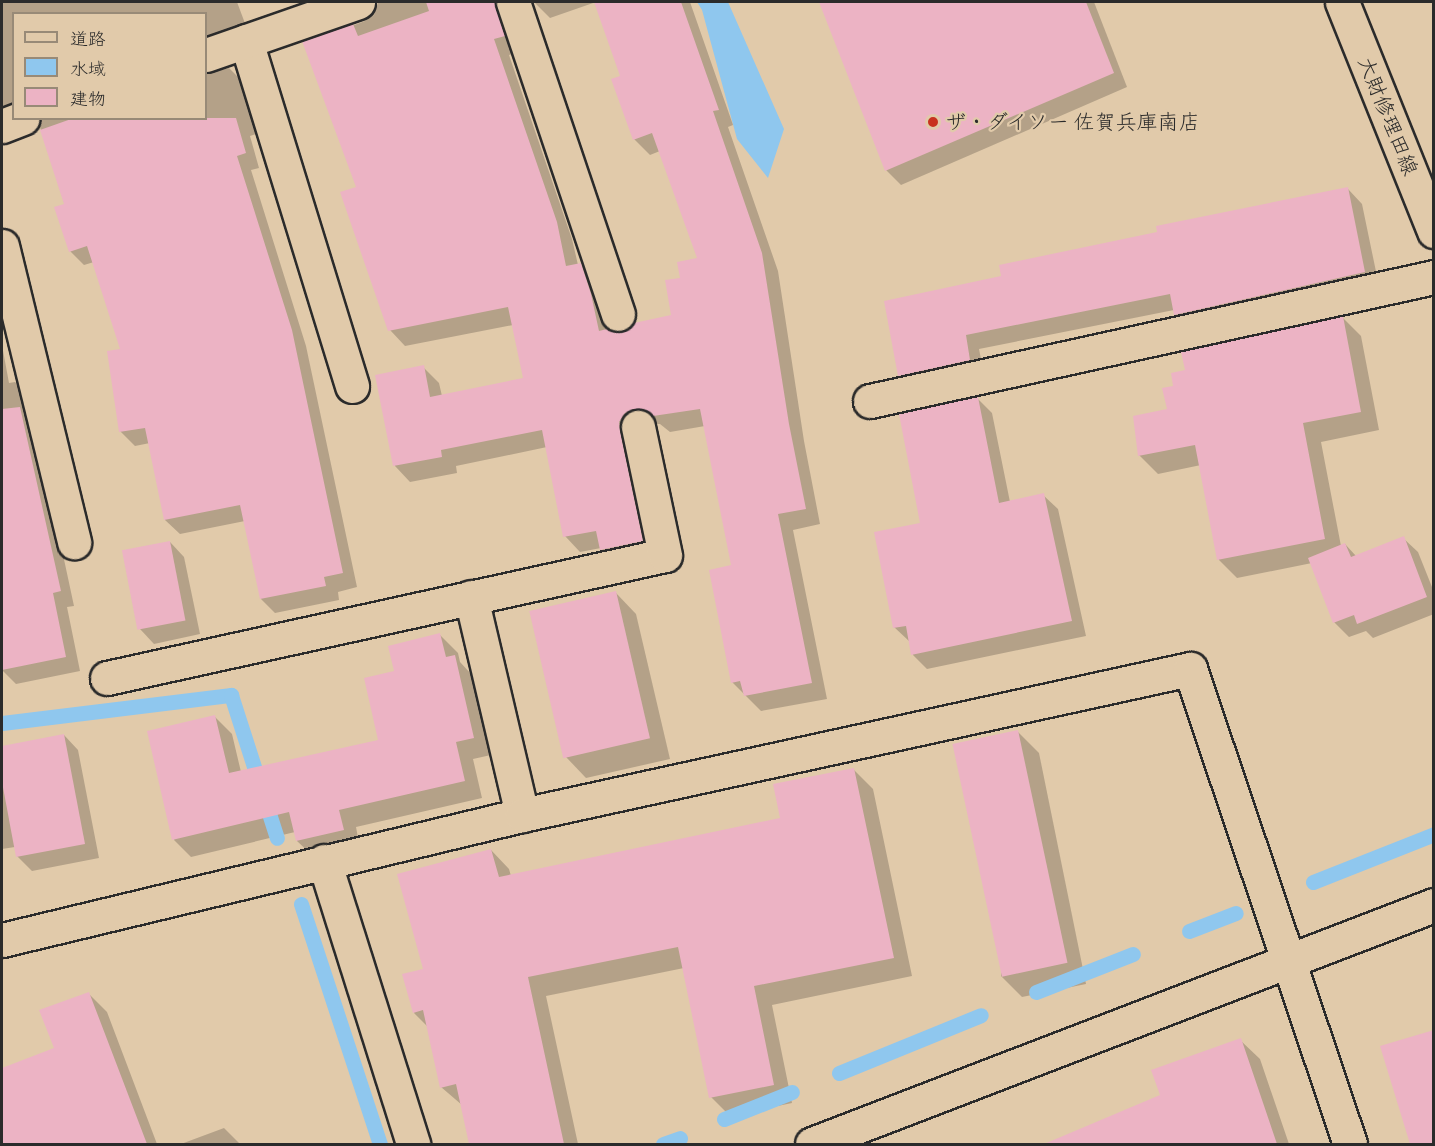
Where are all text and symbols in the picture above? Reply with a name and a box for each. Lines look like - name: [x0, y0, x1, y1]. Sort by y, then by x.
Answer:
- legend: [12, 12, 207, 120]
- text: 道路: [70, 26, 106, 51]
- street label: 大財修理田線: [1353, 53, 1423, 179]
- text: 水域: [70, 56, 106, 81]
- text: 建物: [70, 86, 106, 111]
- place label: ザ・ダイソー 佐賀兵庫南店: [945, 109, 1202, 135]
- marker: ザ・ダイソー 佐賀兵庫南店: [926, 115, 940, 129]

